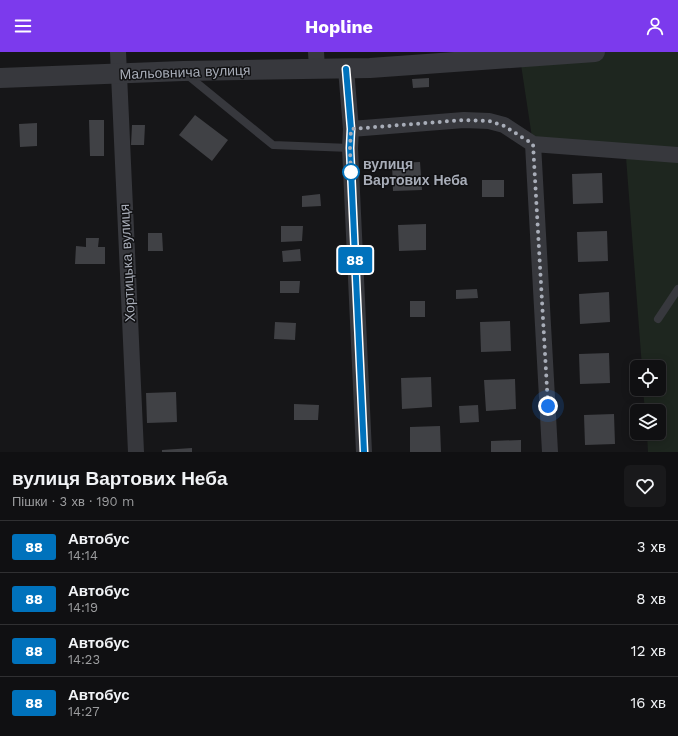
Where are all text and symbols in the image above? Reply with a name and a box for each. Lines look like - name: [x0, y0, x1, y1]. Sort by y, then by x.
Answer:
- icon: menu: [12, 15, 34, 37]
- icon: person: [644, 15, 666, 37]
- text: Hopline: [305, 16, 373, 37]
- street label: Мальовнича вулиця: [119, 62, 251, 82]
- place label: вулиця Вартових Неба: [363, 156, 468, 188]
- marker: вулиця Вартових Неба: [342, 163, 360, 181]
- street label: Хортицька вулиця: [116, 203, 138, 323]
- line badge: 88: [337, 247, 373, 273]
- text: 88: [346, 252, 364, 268]
- map controls: [630, 360, 666, 440]
- button: locate: [630, 360, 666, 396]
- your location: [538, 396, 558, 416]
- button: layers: [630, 404, 666, 440]
- button: heart: [624, 465, 666, 507]
- text: вулиця Вартових Неба: [12, 467, 227, 490]
- text: Пішки · 3 хв · 190 m: [12, 494, 134, 509]
- text: Автобус: [68, 530, 130, 548]
- text: 3 хв: [637, 538, 666, 556]
- text: 88: [25, 539, 43, 555]
- text: 14:14: [68, 548, 98, 563]
- text: Автобус: [68, 582, 130, 600]
- text: 8 хв: [636, 590, 666, 608]
- text: 88: [25, 591, 43, 607]
- text: 14:19: [68, 600, 98, 615]
- text: Автобус: [68, 634, 130, 652]
- text: 12 хв: [631, 642, 666, 660]
- text: 88: [25, 643, 43, 659]
- text: 14:23: [68, 652, 100, 667]
- text: Автобус: [68, 686, 130, 704]
- text: 16 хв: [630, 694, 666, 712]
- text: 88: [25, 695, 43, 711]
- text: 14:27: [68, 704, 99, 719]

